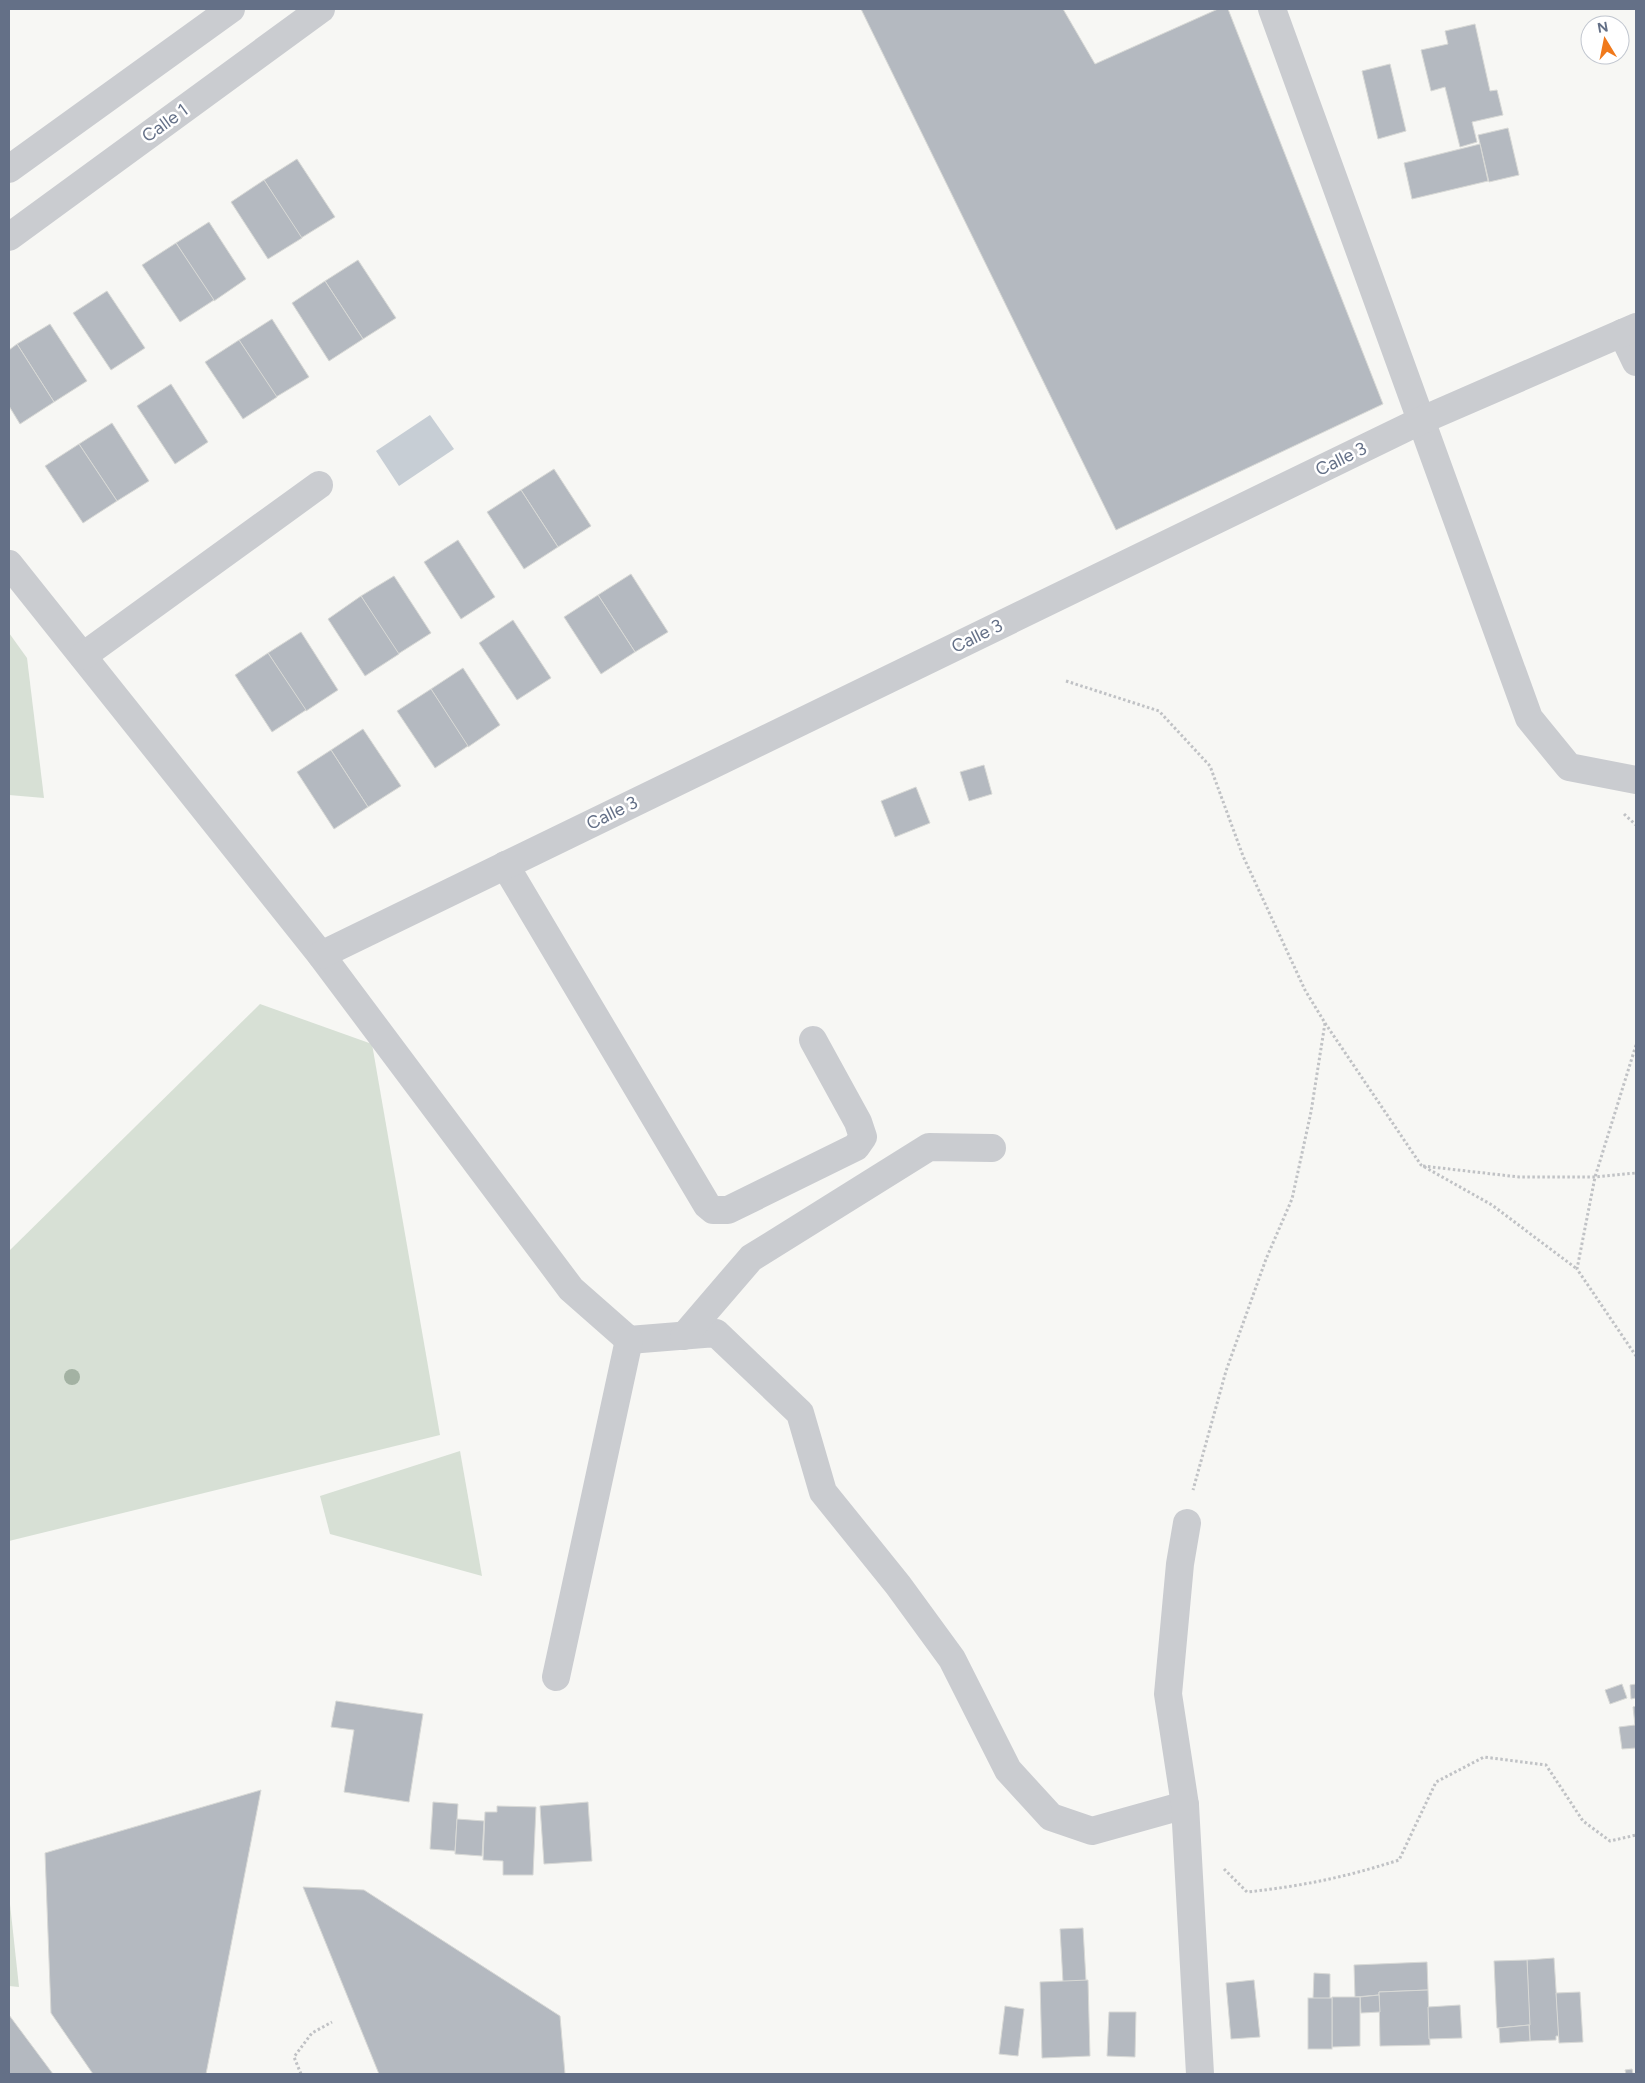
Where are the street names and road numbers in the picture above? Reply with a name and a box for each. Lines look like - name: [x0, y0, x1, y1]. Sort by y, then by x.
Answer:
- street label: Calle 1: [138, 99, 192, 147]
- street label: Calle 3: [1312, 437, 1370, 481]
- street label: Calle 3: [948, 614, 1006, 658]
- street label: Calle 3: [583, 791, 641, 835]

